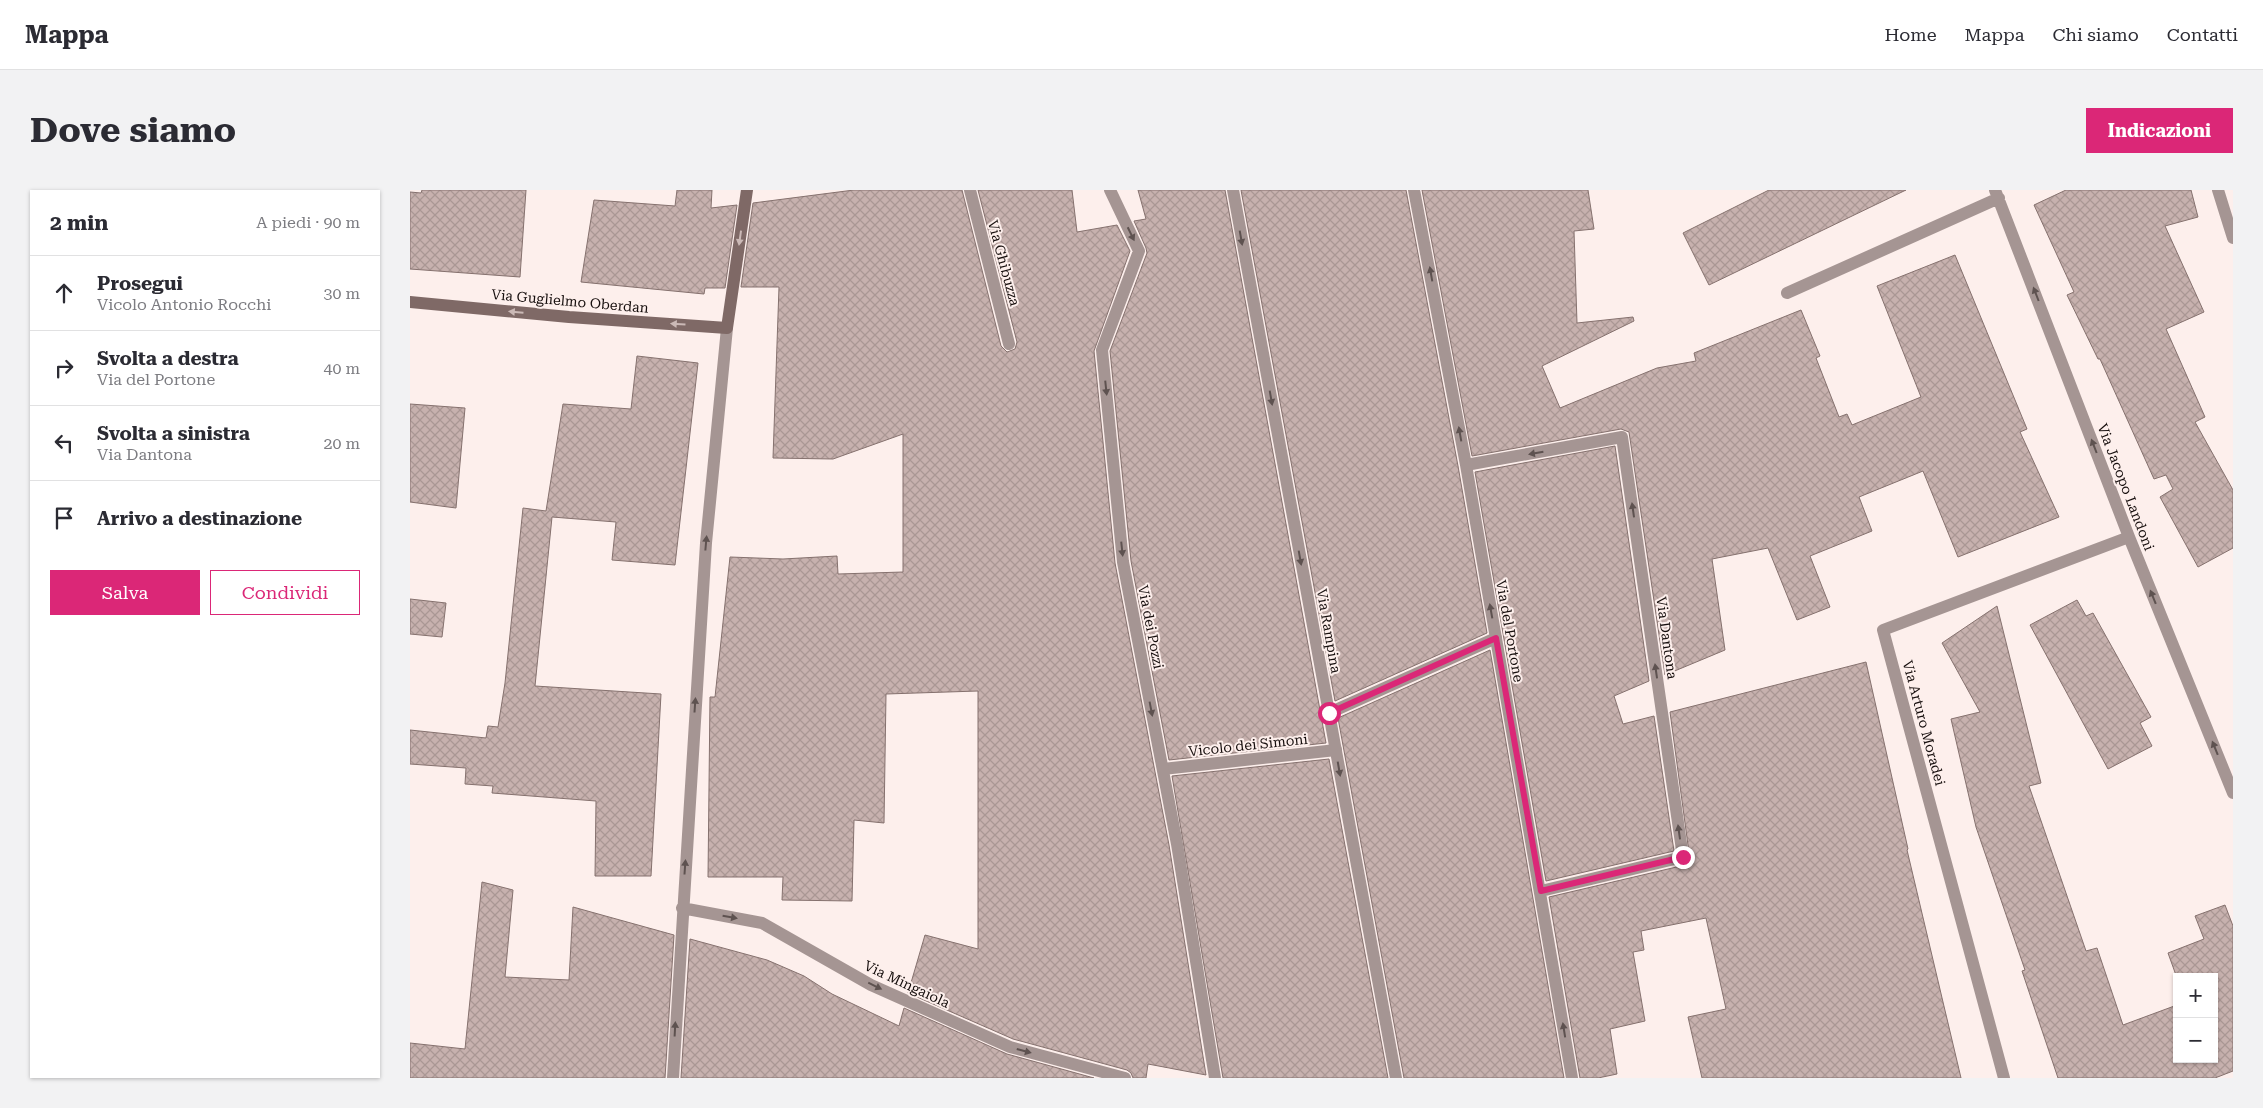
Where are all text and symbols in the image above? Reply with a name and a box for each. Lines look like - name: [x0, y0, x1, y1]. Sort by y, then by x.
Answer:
- text: Mappa: [25, 21, 109, 49]
- text: Home: [1884, 24, 1937, 45]
- text: Mappa: [1965, 24, 2024, 45]
- text: Chi siamo: [2052, 24, 2139, 45]
- text: Contatti: [2167, 24, 2238, 45]
- button: Indicazioni: [2086, 108, 2233, 153]
- text: Dove siamo: [30, 110, 236, 151]
- text: 2 min: [50, 211, 108, 235]
- text: A piedi · 90 m: [256, 213, 360, 232]
- street label: Via Ghibuzza: [985, 218, 1023, 308]
- one-way arrow: [1127, 227, 1135, 241]
- one-way arrow: [1238, 230, 1246, 246]
- one-way arrow: [736, 231, 744, 247]
- one-way arrow: [1427, 266, 1435, 282]
- text: Prosegui: [97, 272, 183, 295]
- icon: ahead: [50, 279, 78, 307]
- text: 30 m: [323, 284, 360, 303]
- street label: Via Guglielmo Oberdan: [491, 286, 649, 316]
- one-way arrow: [2032, 287, 2039, 302]
- text: Vicolo Antonio Rocchi: [97, 295, 271, 314]
- one-way arrow: [508, 308, 524, 316]
- one-way arrow: [670, 320, 686, 328]
- text: Svolta a destra: [97, 347, 239, 370]
- icon: right: [50, 354, 78, 382]
- text: 40 m: [323, 359, 360, 378]
- text: Via del Portone: [97, 370, 215, 389]
- one-way arrow: [1102, 380, 1110, 396]
- one-way arrow: [1267, 390, 1275, 406]
- street label: Via Jacopo Landoni: [2094, 421, 2158, 553]
- text: Svolta a sinistra: [97, 422, 250, 445]
- one-way arrow: [1456, 426, 1464, 442]
- icon: left: [50, 429, 78, 457]
- text: 20 m: [323, 434, 360, 453]
- one-way arrow: [2090, 438, 2098, 453]
- text: Via Dantona: [97, 445, 192, 464]
- one-way arrow: [1527, 449, 1543, 457]
- one-way arrow: [1629, 502, 1637, 518]
- icon: arrive: [50, 504, 78, 532]
- text: Arrivo a destinazione: [97, 507, 302, 530]
- one-way arrow: [702, 535, 710, 551]
- one-way arrow: [1118, 542, 1126, 558]
- one-way arrow: [1297, 550, 1305, 566]
- button: Salva: [50, 570, 200, 615]
- button: Condividi: [210, 570, 360, 615]
- street label: Via del Portone: [1493, 579, 1527, 684]
- street label: Via dei Pozzi: [1135, 584, 1167, 671]
- street label: Via Rampina: [1314, 587, 1344, 675]
- one-way arrow: [2149, 590, 2157, 605]
- street label: Via Dantona: [1653, 596, 1681, 681]
- one-way arrow: [1487, 603, 1495, 619]
- street label: Via Arturo Moradei: [1900, 659, 1949, 788]
- one-way arrow: [1652, 663, 1660, 679]
- one-way arrow: [692, 697, 700, 713]
- one-way arrow: [1148, 702, 1156, 718]
- route start: [1318, 702, 1341, 725]
- street label: Vicolo dei Simoni: [1188, 731, 1309, 759]
- one-way arrow: [2210, 741, 2218, 755]
- one-way arrow: [1336, 761, 1344, 777]
- one-way arrow: [1675, 824, 1683, 840]
- route end: [1672, 846, 1695, 869]
- one-way arrow: [681, 859, 689, 875]
- one-way arrow: [722, 913, 737, 921]
- street label: Via Mingaiola: [862, 957, 953, 1011]
- map controls: [2173, 973, 2218, 1063]
- button: +: [2173, 973, 2218, 1018]
- one-way arrow: [868, 983, 882, 991]
- button: −: [2173, 1018, 2218, 1063]
- one-way arrow: [672, 1021, 680, 1037]
- one-way arrow: [1560, 1022, 1568, 1038]
- one-way arrow: [1016, 1047, 1032, 1055]

